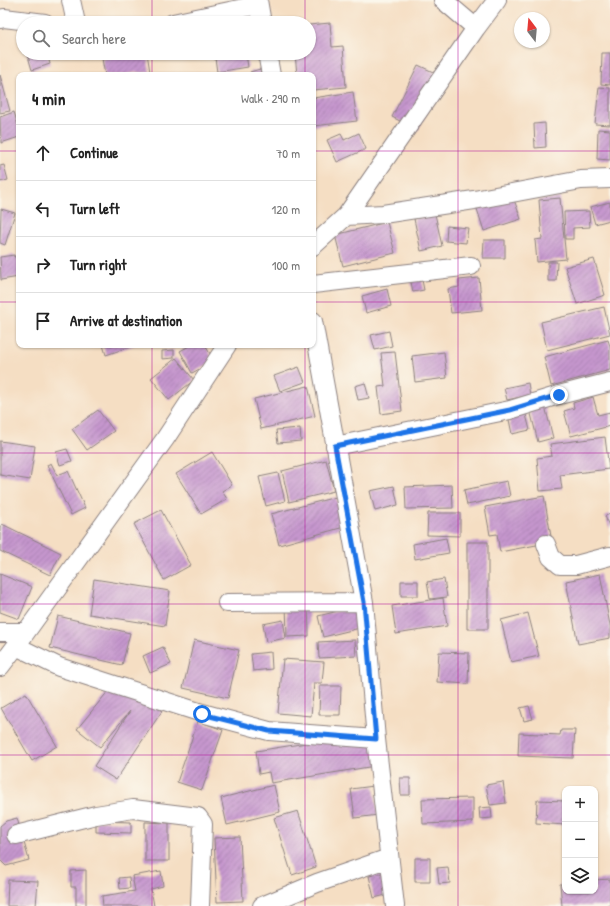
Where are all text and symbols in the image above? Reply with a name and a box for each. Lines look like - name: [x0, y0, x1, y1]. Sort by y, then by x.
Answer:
- north arrow: [514, 12, 550, 48]
- search box: [16, 16, 316, 60]
- icon: search: [30, 27, 52, 49]
- text: Search here: [62, 28, 126, 49]
- text: 4 min: [32, 87, 65, 110]
- text: Walk · 290 m: [241, 89, 300, 107]
- icon: ahead: [32, 142, 54, 164]
- text: Continue: [70, 142, 118, 163]
- text: 70 m: [276, 144, 300, 162]
- icon: left: [32, 198, 54, 220]
- text: Turn left: [70, 198, 120, 219]
- text: 120 m: [272, 200, 300, 218]
- icon: right: [32, 254, 54, 276]
- text: Turn right: [70, 254, 126, 275]
- text: 100 m: [272, 256, 300, 274]
- icon: arrive: [32, 310, 54, 332]
- text: Arrive at destination: [70, 310, 182, 331]
- route end: [550, 386, 568, 404]
- route start: [193, 705, 211, 723]
- map controls: [562, 786, 598, 894]
- button: +: [562, 786, 598, 822]
- button: −: [562, 822, 598, 858]
- button: layers: [562, 858, 598, 894]

